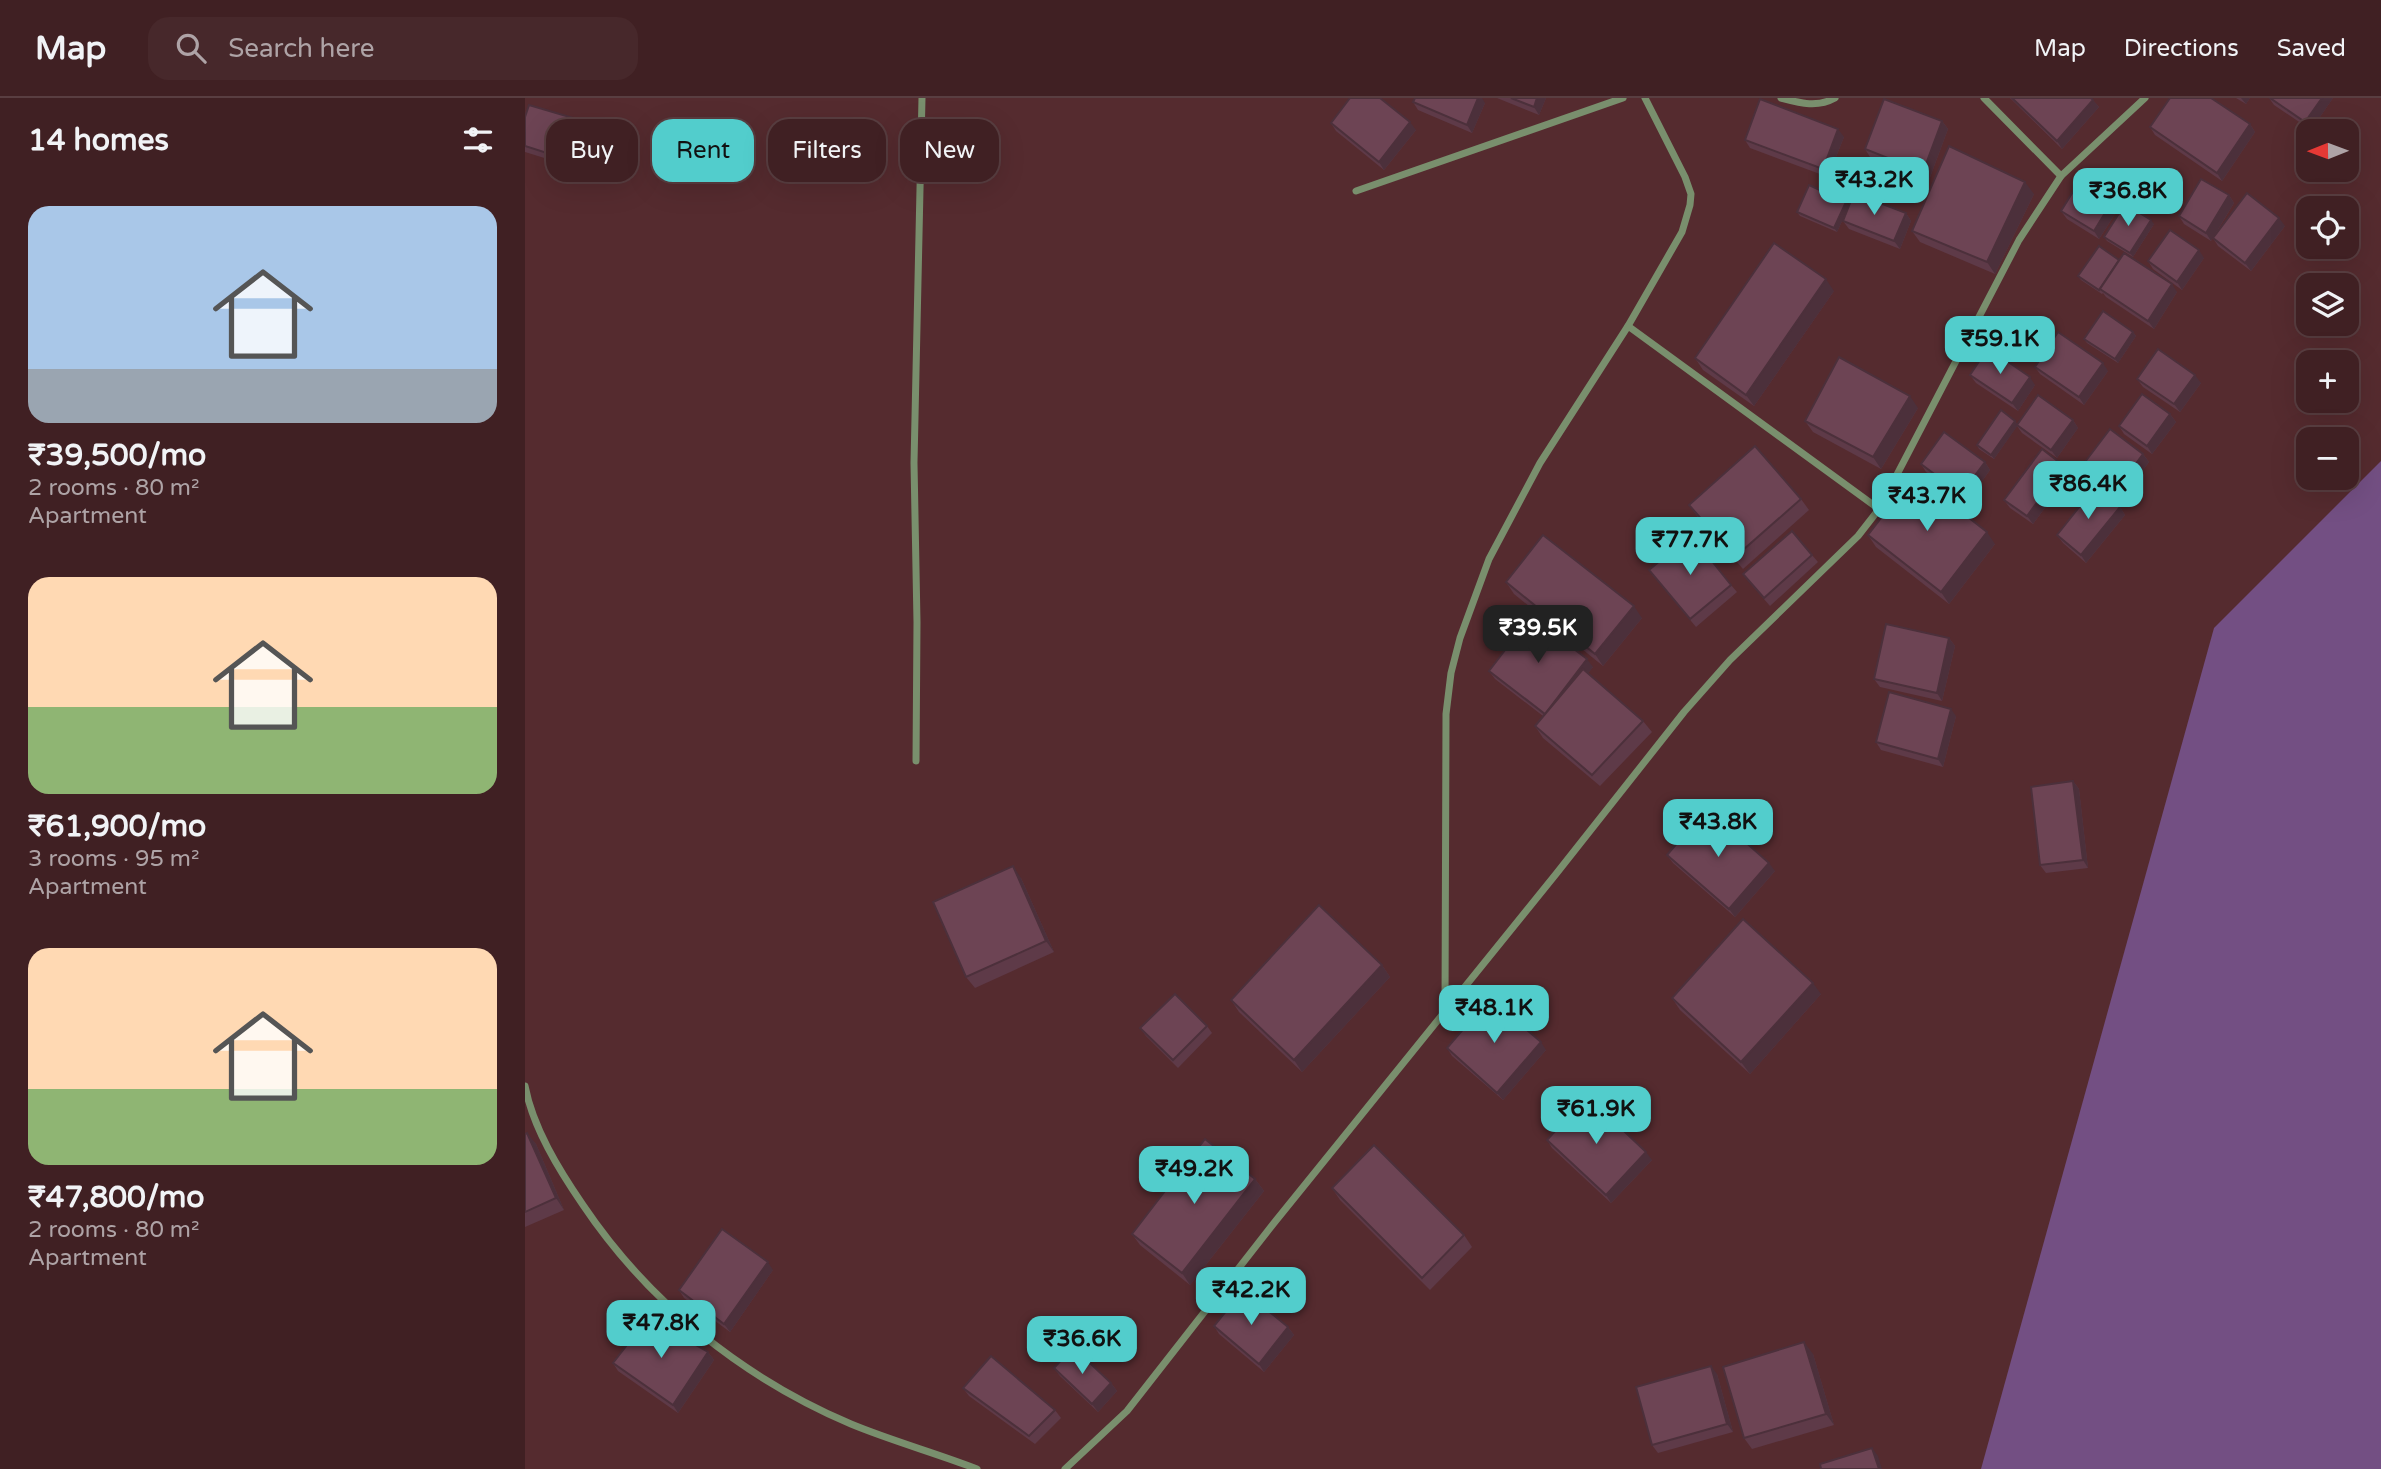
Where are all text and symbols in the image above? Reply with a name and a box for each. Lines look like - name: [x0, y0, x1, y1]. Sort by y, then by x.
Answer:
- search box: [148, 17, 638, 80]
- text: Map: [35, 29, 106, 68]
- icon: search: [172, 29, 210, 67]
- text: Search here: [228, 33, 374, 64]
- text: Map: [2034, 34, 2086, 63]
- text: Directions: [2124, 34, 2239, 63]
- text: Saved: [2277, 34, 2346, 63]
- chip: Buy: [546, 119, 638, 182]
- chip: Rent: [652, 119, 754, 182]
- chip: Filters: [768, 119, 886, 182]
- chip: New: [900, 119, 999, 182]
- north arrow: [2296, 119, 2359, 182]
- map controls: [2296, 119, 2359, 490]
- icon: filters: [459, 121, 497, 159]
- text: 14 homes: [28, 122, 169, 159]
- pin: ₹43.2K: [1817, 158, 1931, 217]
- text: ₹43.2K: [1835, 166, 1913, 194]
- pin: ₹36.8K: [2071, 169, 2185, 228]
- text: ₹36.8K: [2089, 177, 2167, 205]
- button: locate: [2296, 196, 2359, 259]
- icon: home: [200, 251, 326, 377]
- button: layers: [2296, 273, 2359, 336]
- pin: ₹59.1K: [1943, 316, 2057, 376]
- text: ₹59.1K: [1961, 325, 2039, 353]
- button: +: [2296, 350, 2359, 413]
- button: −: [2296, 427, 2359, 490]
- text: ₹39,500/mo: [28, 437, 206, 474]
- pin: ₹86.4K: [2031, 462, 2145, 521]
- text: ₹86.4K: [2049, 470, 2127, 498]
- text: 2 rooms · 80 m²: [28, 474, 199, 502]
- pin: ₹43.7K: [1870, 474, 1984, 533]
- text: ₹43.7K: [1888, 482, 1966, 510]
- text: Apartment: [28, 502, 147, 530]
- pin: ₹77.7K: [1633, 518, 1747, 577]
- text: ₹77.7K: [1652, 526, 1728, 554]
- pin: ₹39.5K: [1481, 606, 1595, 665]
- text: ₹39.5K: [1499, 614, 1577, 642]
- icon: home: [200, 622, 326, 748]
- pin: ₹43.8K: [1661, 800, 1775, 859]
- text: ₹61,900/mo: [28, 808, 206, 845]
- text: ₹43.8K: [1679, 808, 1757, 836]
- text: 3 rooms · 95 m²: [28, 845, 199, 873]
- text: Apartment: [28, 873, 147, 901]
- pin: ₹48.1K: [1437, 986, 1551, 1045]
- icon: home: [200, 993, 326, 1119]
- text: ₹48.1K: [1455, 994, 1533, 1022]
- pin: ₹61.9K: [1539, 1086, 1653, 1146]
- text: ₹61.9K: [1557, 1095, 1635, 1123]
- pin: ₹49.2K: [1137, 1146, 1251, 1206]
- text: ₹49.2K: [1155, 1155, 1233, 1183]
- text: ₹47,800/mo: [28, 1179, 205, 1216]
- text: 2 rooms · 80 m²: [28, 1216, 199, 1244]
- text: Apartment: [28, 1244, 147, 1272]
- pin: ₹42.2K: [1194, 1268, 1308, 1327]
- text: ₹42.2K: [1212, 1276, 1290, 1304]
- pin: ₹47.8K: [604, 1300, 718, 1360]
- text: ₹47.8K: [623, 1309, 699, 1337]
- pin: ₹36.6K: [1025, 1316, 1139, 1376]
- text: ₹36.6K: [1043, 1325, 1121, 1353]

